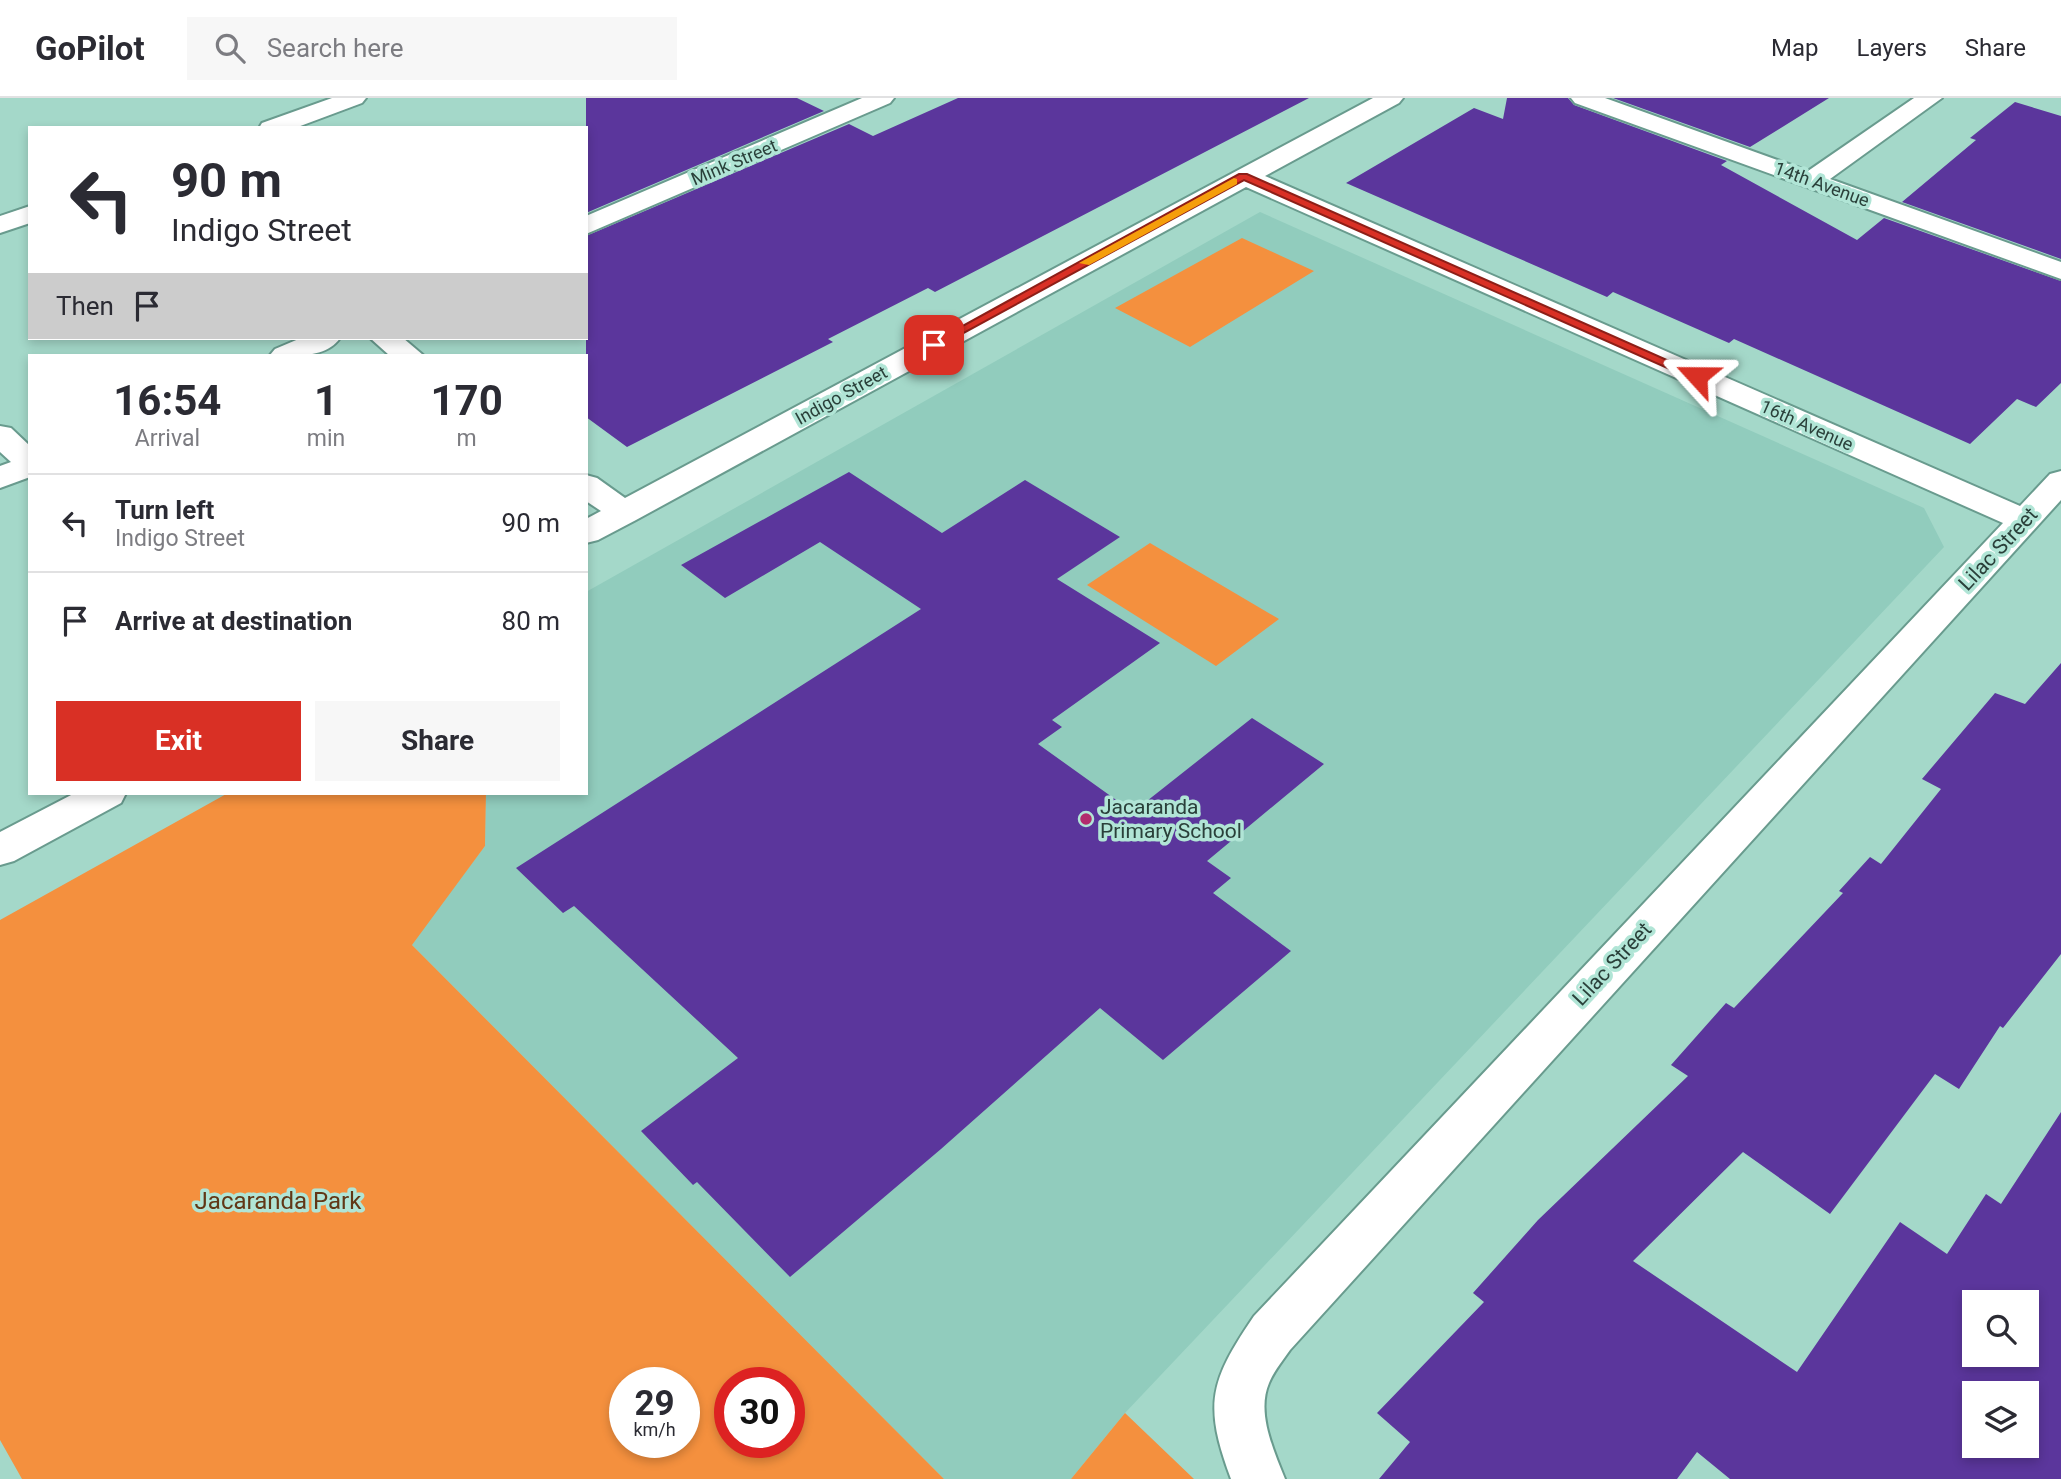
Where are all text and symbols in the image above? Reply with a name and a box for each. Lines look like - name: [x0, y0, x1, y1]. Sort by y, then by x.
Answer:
- search box: [187, 17, 677, 80]
- text: GoPilot: [35, 29, 145, 68]
- icon: search: [211, 29, 249, 67]
- text: Search here: [267, 33, 403, 63]
- text: Map: [1771, 34, 1819, 62]
- text: Layers: [1857, 34, 1927, 62]
- text: Share: [1965, 34, 2026, 62]
- street label: Mink Street: [688, 134, 780, 189]
- text: 90 m: [171, 152, 282, 209]
- icon: left: [56, 154, 147, 245]
- street label: 14th Avenue: [1772, 157, 1872, 211]
- text: Indigo Street: [171, 211, 352, 249]
- icon: arrive: [128, 287, 166, 325]
- text: Then: [56, 291, 114, 321]
- pin: [904, 315, 964, 375]
- icon: arrive: [915, 326, 953, 364]
- position arrow: [1660, 339, 1734, 413]
- street label: Indigo Street: [791, 361, 891, 429]
- text: 16:54: [113, 376, 221, 425]
- text: 1: [314, 376, 338, 425]
- text: 170: [430, 376, 503, 425]
- street label: 16th Avenue: [1757, 395, 1857, 455]
- text: Arrival: [135, 425, 200, 452]
- text: min: [307, 425, 345, 452]
- text: m: [457, 425, 477, 452]
- text: Turn left: [115, 495, 214, 525]
- street label: Lilac Street: [1954, 502, 2043, 595]
- icon: left: [56, 504, 94, 542]
- text: 90 m: [502, 508, 560, 538]
- text: Indigo Street: [115, 525, 245, 552]
- icon: arrive: [56, 602, 94, 640]
- text: Arrive at destination: [115, 606, 352, 636]
- text: 80 m: [502, 606, 560, 636]
- button: Exit: [56, 701, 301, 781]
- button: Share: [315, 701, 560, 781]
- place label: Jacaranda Primary School: [1100, 795, 1242, 843]
- marker: Jacaranda Primary School: [1078, 811, 1094, 827]
- street label: Lilac Street: [1568, 917, 1657, 1010]
- park label: Jacaranda Park: [195, 1187, 362, 1215]
- map controls: [1962, 1290, 2039, 1458]
- button: search: [1962, 1290, 2039, 1367]
- speed limit sign: 30: [714, 1367, 805, 1458]
- button: layers: [1962, 1381, 2039, 1458]
- text: 29: [634, 1383, 675, 1424]
- text: km/h: [633, 1419, 676, 1440]

